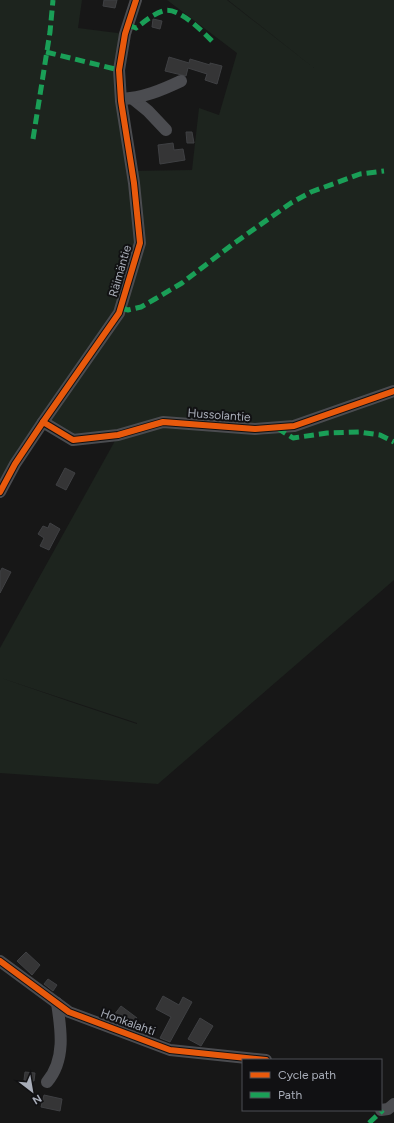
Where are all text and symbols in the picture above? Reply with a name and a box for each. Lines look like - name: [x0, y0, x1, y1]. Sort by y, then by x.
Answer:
- street label: Räimäntie: [106, 243, 134, 299]
- street label: Hussolantie: [187, 406, 251, 424]
- street label: Honkalahti: [99, 1006, 157, 1038]
- legend: [242, 1059, 382, 1111]
- text: Cycle path: [278, 1068, 336, 1082]
- north arrow: [12, 1071, 52, 1111]
- text: Path: [278, 1088, 302, 1102]
- text: N: [30, 1091, 44, 1107]

